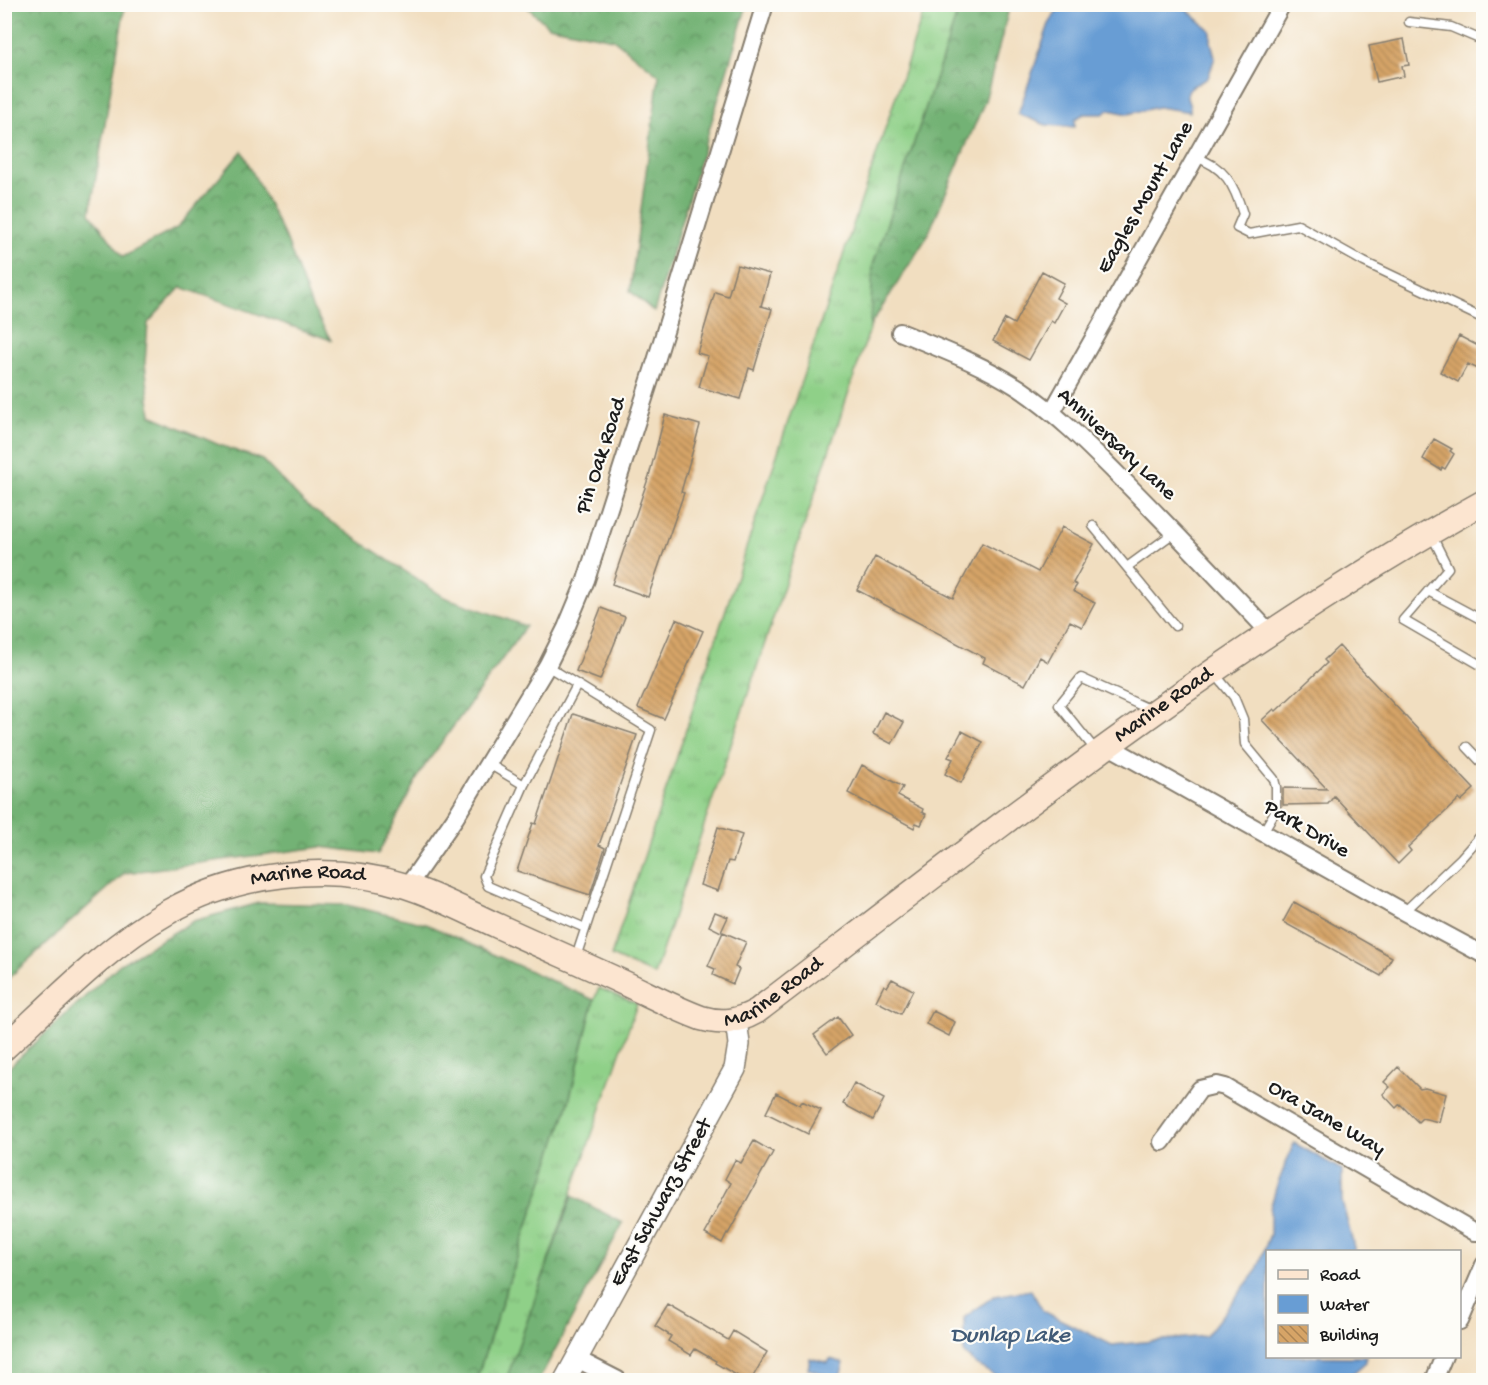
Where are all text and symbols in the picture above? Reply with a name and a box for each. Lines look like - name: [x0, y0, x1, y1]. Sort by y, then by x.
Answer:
- street label: Eagles Mount Lane: [1092, 117, 1200, 279]
- street label: Anniversary Lane: [1051, 383, 1182, 507]
- street label: Pin Oak Road: [571, 392, 634, 519]
- street label: Marine Road: [1110, 661, 1220, 749]
- street label: Park Drive: [1257, 794, 1354, 865]
- street label: Marine Road: [248, 860, 369, 893]
- street label: Marine Road: [722, 950, 831, 1035]
- street label: Ora Jane Way: [1263, 1075, 1389, 1163]
- street label: East Schwarz Street: [605, 1113, 720, 1292]
- legend: [1266, 1250, 1461, 1358]
- text: Road: [1320, 1266, 1361, 1287]
- text: Water: [1320, 1296, 1370, 1317]
- water label: Dunlap Lake: [950, 1322, 1071, 1351]
- text: Building: [1319, 1326, 1379, 1347]

